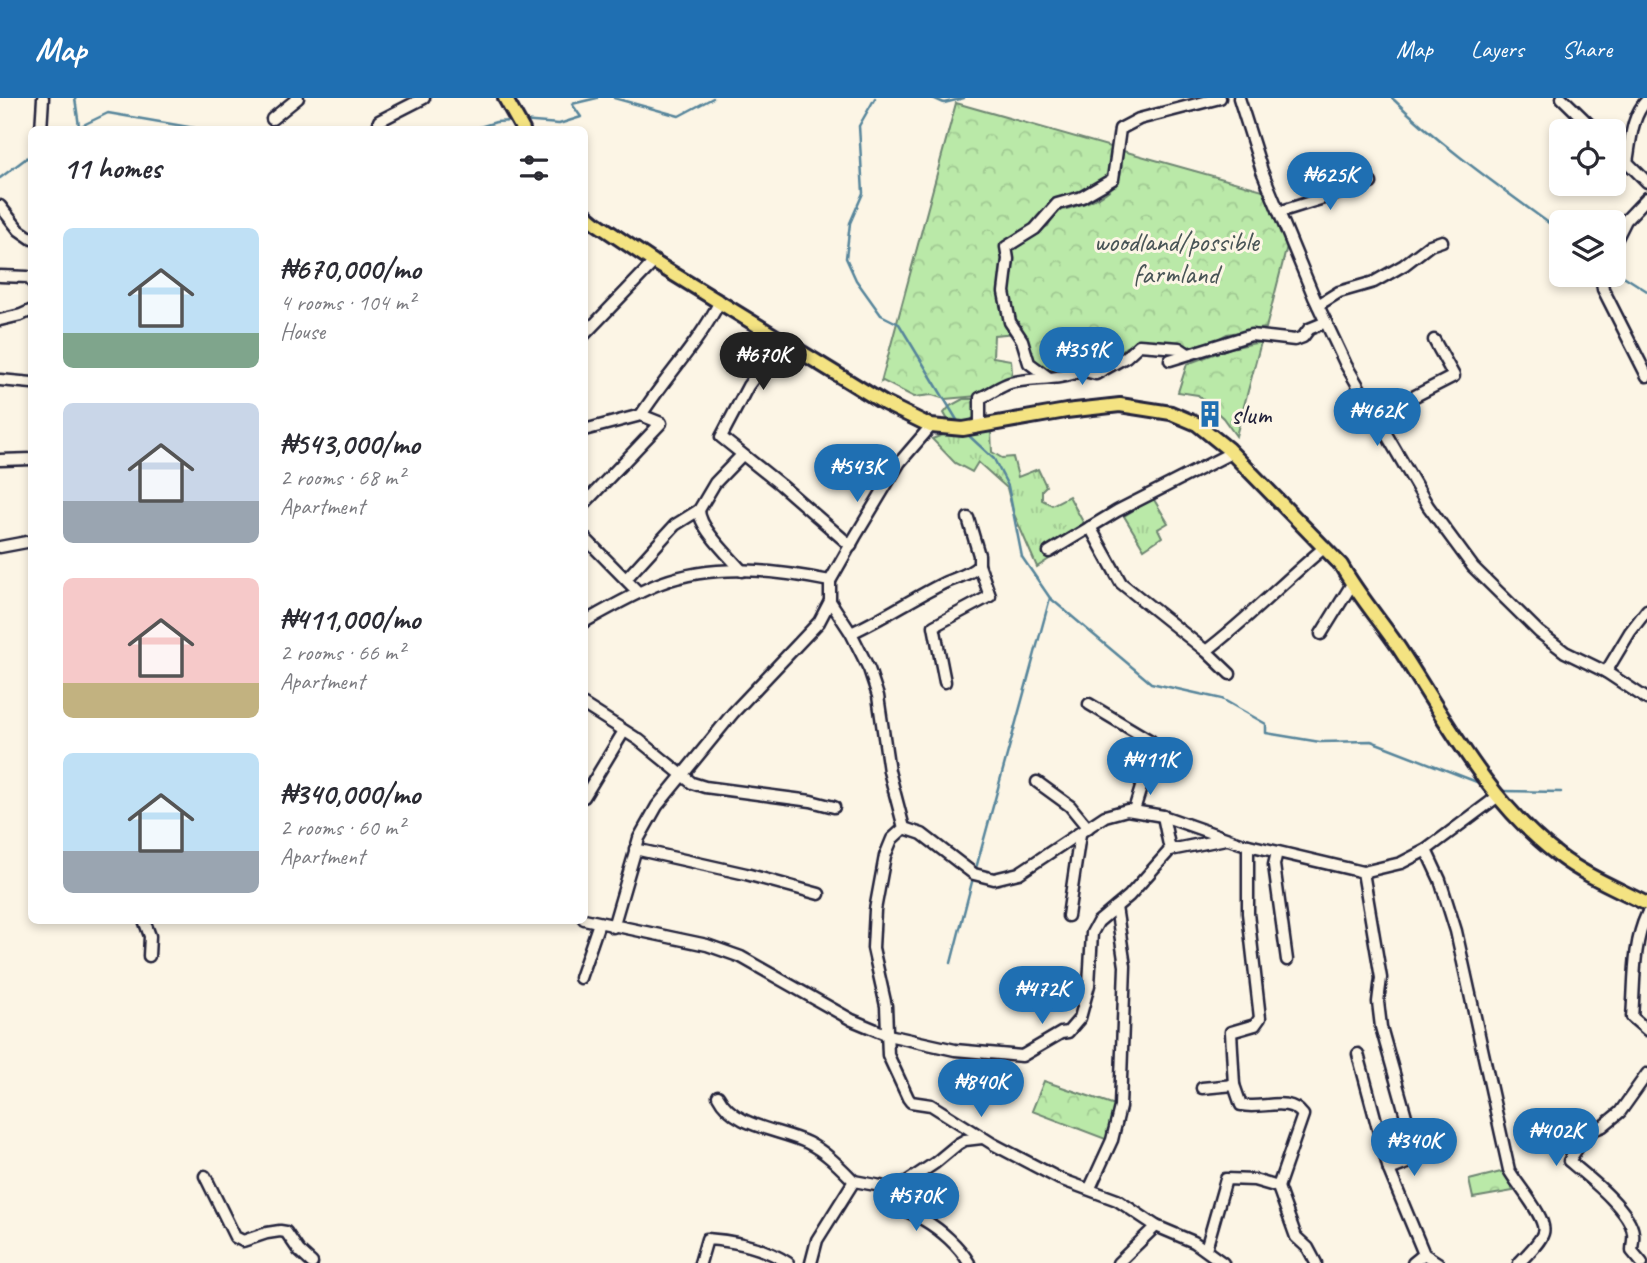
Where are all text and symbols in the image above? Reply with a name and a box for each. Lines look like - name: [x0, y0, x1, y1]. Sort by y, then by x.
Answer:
- text: Map: [35, 28, 86, 70]
- text: Map: [1396, 34, 1433, 64]
- text: Layers: [1471, 34, 1524, 64]
- text: Share: [1562, 34, 1612, 64]
- map controls: [1549, 119, 1626, 287]
- button: locate: [1549, 119, 1626, 196]
- text: 11 homes: [63, 149, 161, 187]
- icon: filters: [515, 149, 553, 187]
- pin: ₦625K: [1281, 152, 1379, 212]
- text: ₦625K: [1303, 160, 1357, 189]
- button: layers: [1549, 210, 1626, 287]
- park label: woodland/possible farmland: [1093, 224, 1260, 291]
- text: ₦670,000/mo: [280, 250, 421, 288]
- icon: home: [119, 256, 203, 340]
- text: 4 rooms · 104 m²: [280, 288, 415, 317]
- text: House: [280, 317, 325, 346]
- pin: ₦359K: [1033, 328, 1131, 387]
- pin: ₦670K: [714, 332, 812, 392]
- text: ₦359K: [1055, 335, 1109, 364]
- text: ₦670K: [736, 340, 790, 369]
- pin: ₦462K: [1328, 388, 1426, 448]
- text: ₦462K: [1350, 396, 1404, 425]
- place label: slum: [1231, 397, 1273, 432]
- building icon: slum: [1195, 399, 1225, 429]
- text: ₦543,000/mo: [280, 425, 420, 463]
- icon: home: [119, 431, 203, 515]
- pin: ₦543K: [808, 444, 906, 504]
- text: ₦543K: [830, 452, 884, 481]
- text: 2 rooms · 68 m²: [280, 463, 404, 492]
- text: Apartment: [280, 492, 365, 521]
- text: ₦411,000/mo: [280, 600, 420, 638]
- icon: home: [119, 606, 203, 690]
- text: 2 rooms · 66 m²: [280, 638, 404, 667]
- text: Apartment: [280, 667, 365, 696]
- pin: ₦411K: [1101, 738, 1199, 797]
- text: ₦411K: [1123, 745, 1177, 774]
- text: ₦340,000/mo: [280, 775, 420, 813]
- icon: home: [119, 781, 203, 865]
- text: 2 rooms · 60 m²: [280, 813, 404, 842]
- text: Apartment: [280, 842, 365, 871]
- pin: ₦472K: [993, 967, 1091, 1026]
- text: ₦472K: [1015, 974, 1069, 1003]
- pin: ₦840K: [932, 1060, 1030, 1119]
- text: ₦840K: [954, 1067, 1008, 1096]
- pin: ₦402K: [1507, 1108, 1605, 1168]
- text: ₦402K: [1529, 1116, 1583, 1145]
- pin: ₦340K: [1365, 1118, 1463, 1178]
- text: ₦340K: [1387, 1126, 1441, 1155]
- pin: ₦570K: [867, 1174, 965, 1233]
- text: ₦570K: [889, 1181, 943, 1210]

